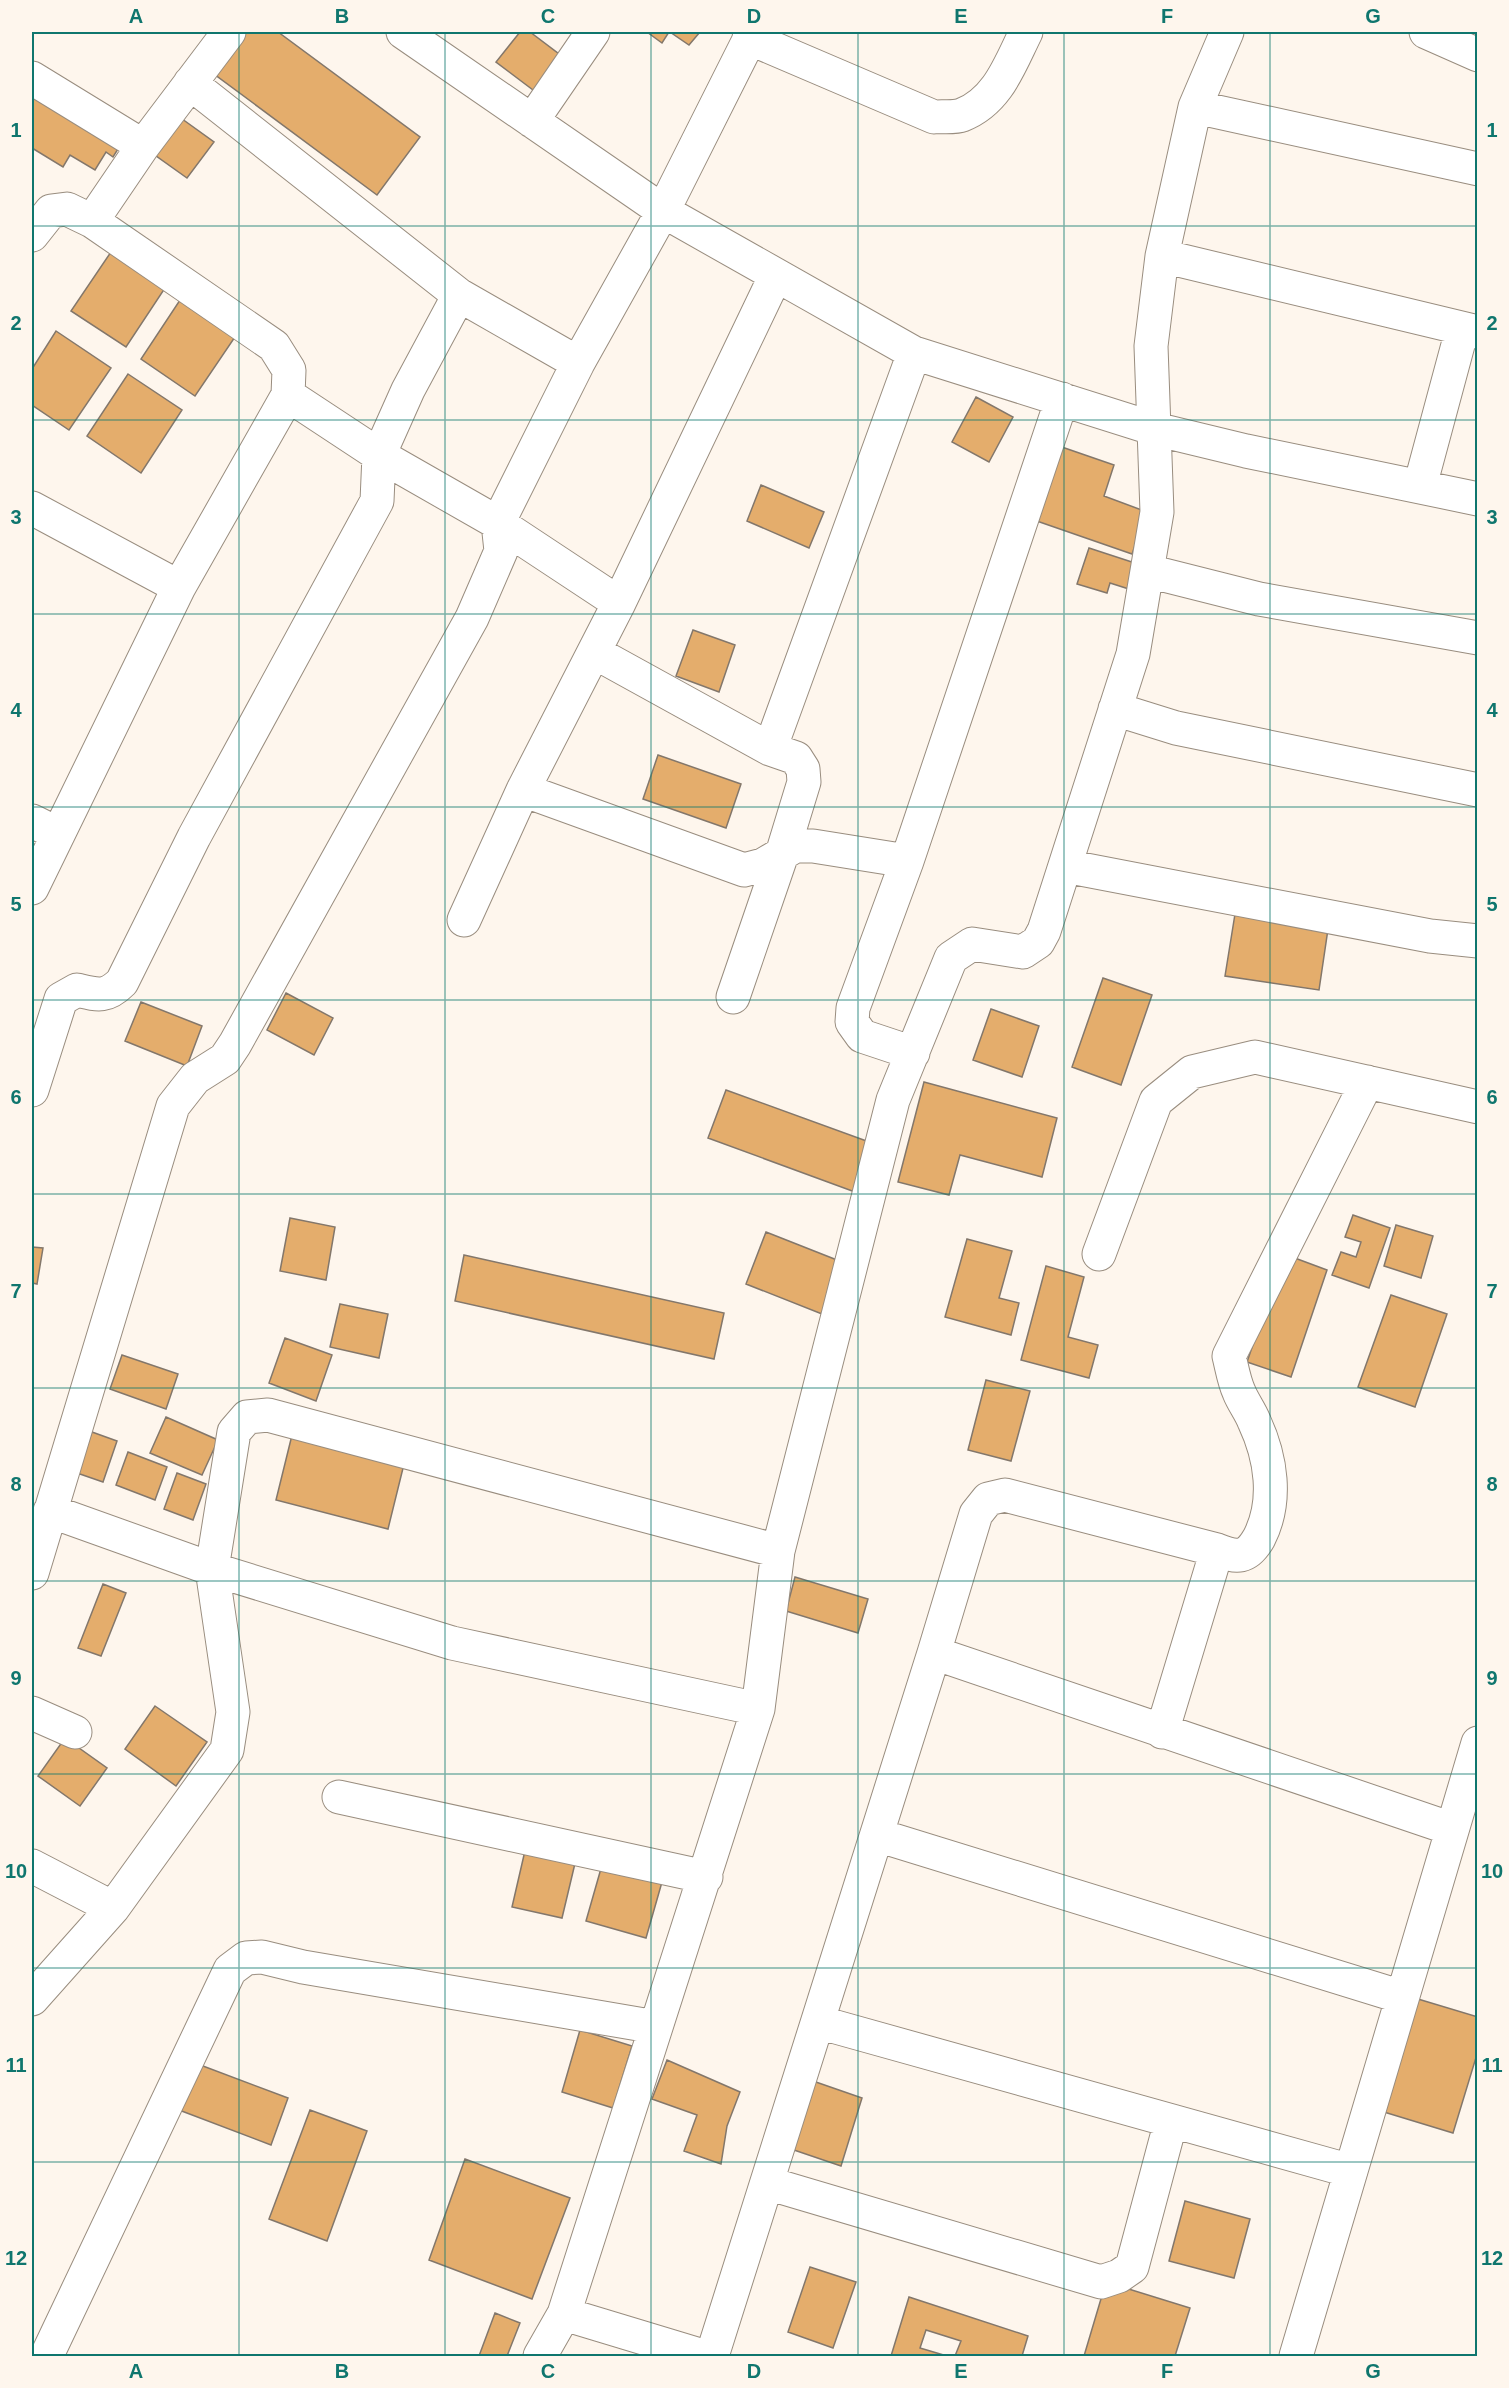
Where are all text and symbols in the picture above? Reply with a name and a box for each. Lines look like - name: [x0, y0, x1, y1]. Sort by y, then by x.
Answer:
- text: A: [129, 5, 143, 27]
- text: B: [335, 5, 349, 27]
- text: C: [541, 5, 555, 27]
- text: D: [747, 5, 761, 27]
- text: E: [954, 5, 968, 27]
- text: F: [1161, 5, 1173, 27]
- text: G: [1365, 5, 1381, 27]
- text: 1: [10, 119, 22, 141]
- text: 1: [1486, 119, 1498, 141]
- text: 2: [10, 312, 22, 334]
- text: 2: [1486, 312, 1498, 334]
- text: 3: [10, 506, 22, 528]
- text: 3: [1486, 506, 1498, 528]
- text: 4: [10, 699, 22, 721]
- text: 4: [1486, 699, 1498, 721]
- text: 5: [10, 893, 22, 915]
- text: 5: [1486, 893, 1498, 915]
- text: 6: [10, 1086, 22, 1108]
- text: 6: [1486, 1086, 1498, 1108]
- text: 7: [10, 1280, 22, 1302]
- text: 7: [1486, 1280, 1498, 1302]
- text: 8: [10, 1473, 22, 1495]
- text: 8: [1486, 1473, 1498, 1495]
- text: 9: [10, 1667, 22, 1689]
- text: 9: [1486, 1667, 1498, 1689]
- text: 10: [5, 1860, 27, 1882]
- text: 10: [1481, 1860, 1503, 1882]
- text: 11: [5, 2054, 27, 2076]
- text: 11: [1481, 2054, 1503, 2076]
- text: 12: [5, 2247, 27, 2269]
- text: 12: [1481, 2247, 1503, 2269]
- text: A: [129, 2360, 143, 2382]
- text: B: [335, 2360, 349, 2382]
- text: C: [541, 2360, 555, 2382]
- text: D: [747, 2360, 761, 2382]
- text: E: [954, 2360, 968, 2382]
- text: F: [1161, 2360, 1173, 2382]
- text: G: [1365, 2360, 1381, 2382]

